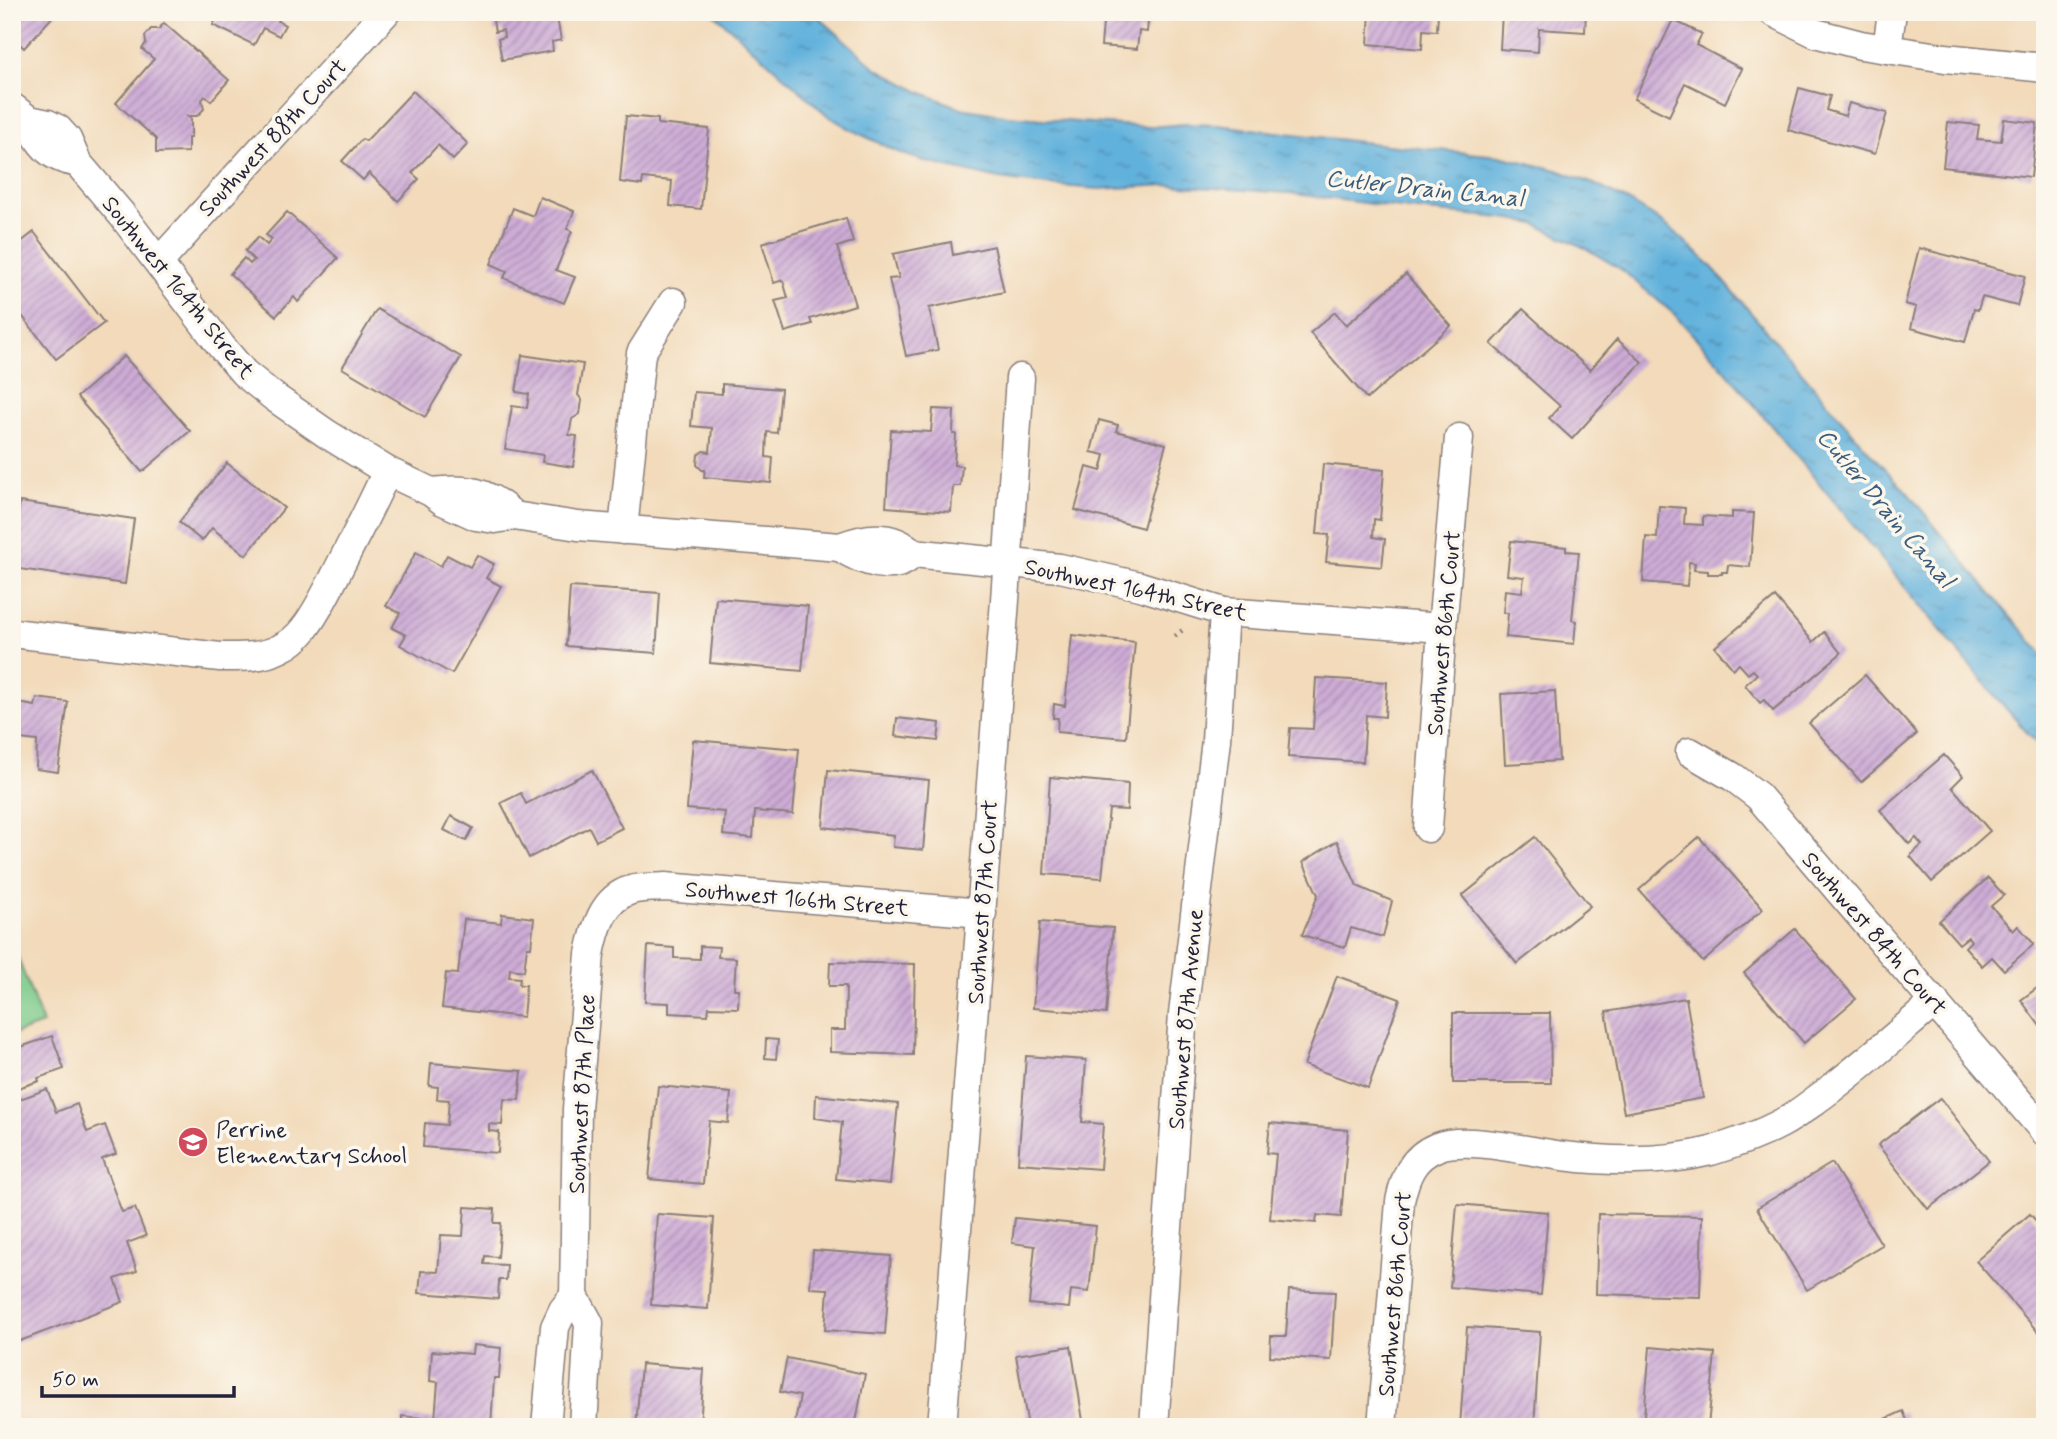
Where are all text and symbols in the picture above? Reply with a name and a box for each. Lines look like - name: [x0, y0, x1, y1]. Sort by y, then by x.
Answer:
- street label: Southwest 88th Court: [192, 53, 355, 224]
- water label: Cutler Drain Canal: [1324, 164, 1527, 216]
- street label: Southwest 164th Street: [94, 190, 261, 386]
- water label: Cutler Drain Canal: [1809, 423, 1962, 597]
- street label: Southwest 86th Court: [1421, 529, 1469, 737]
- street label: Southwest 164th Street: [1021, 553, 1250, 629]
- street label: Southwest 87th Court: [962, 799, 1006, 1005]
- street label: Southwest 84th Court: [1794, 846, 1953, 1022]
- street label: Southwest 166th Street: [684, 875, 910, 925]
- street label: Southwest 87th Avenue: [1162, 908, 1212, 1131]
- street label: Southwest 87th Place: [563, 993, 603, 1195]
- place label: Perrine Elementary School: [216, 1116, 407, 1172]
- school or university icon: Perrine Elementary School: [176, 1125, 210, 1159]
- street label: Southwest 86th Court: [1372, 1190, 1420, 1398]
- scale bar: [42, 1355, 234, 1399]
- text: 50 m: [52, 1366, 99, 1394]

